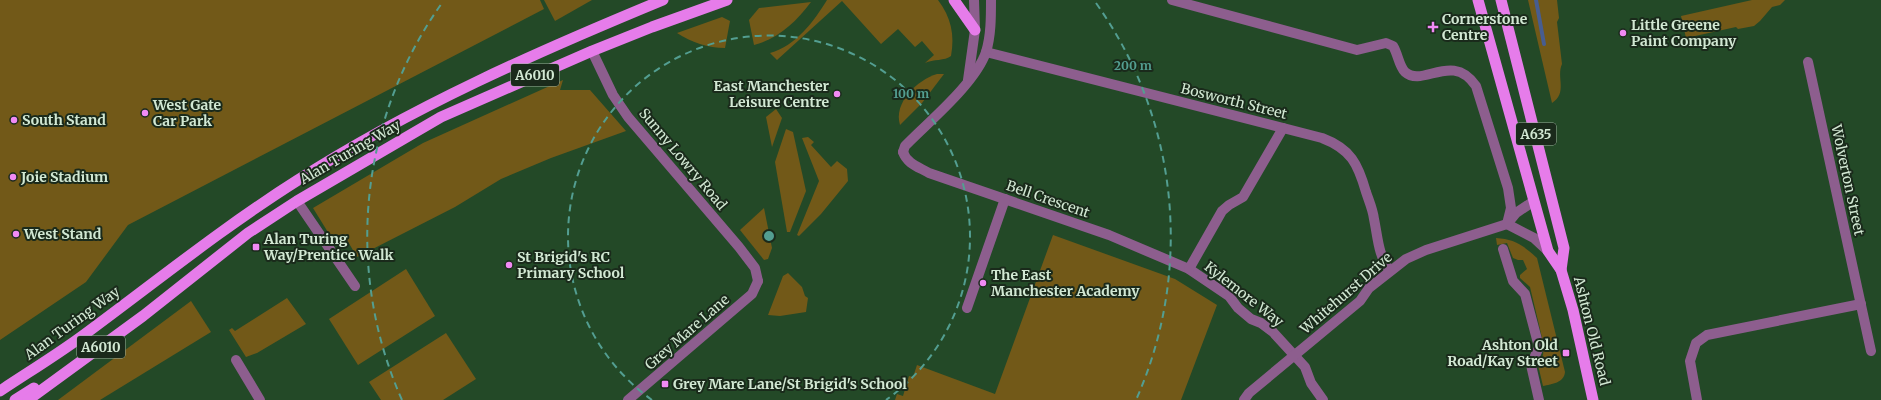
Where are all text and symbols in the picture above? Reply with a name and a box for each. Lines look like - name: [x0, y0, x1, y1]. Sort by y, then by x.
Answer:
- place label: Cornerstone Centre: [1442, 10, 1528, 44]
- place label: Little Greene Paint Company: [1631, 16, 1737, 50]
- marker: Cornerstone Centre: [1427, 21, 1439, 33]
- marker: Little Greene Paint Company: [1618, 28, 1628, 38]
- text: 200 m: [1114, 58, 1152, 73]
- road number: A6010: [511, 64, 559, 86]
- place label: East Manchester Leisure Centre: [713, 77, 829, 111]
- street label: Bosworth Street: [1179, 79, 1290, 123]
- text: 100 m: [893, 86, 929, 101]
- marker: East Manchester Leisure Centre: [832, 89, 842, 99]
- place label: West Gate Car Park: [152, 96, 222, 130]
- street label: Sunny Lowry Road: [635, 104, 731, 214]
- marker: West Gate Car Park: [140, 108, 150, 118]
- place label: South Stand: [22, 111, 106, 129]
- marker: South Stand: [9, 115, 19, 125]
- street label: Alan Turing Way: [296, 115, 404, 189]
- street label: Wolverton Street: [1827, 122, 1869, 238]
- road number: A635: [1516, 123, 1556, 145]
- place label: Joie Stadium: [20, 168, 108, 186]
- marker: Joie Stadium: [8, 172, 18, 182]
- street label: Bell Crescent: [1004, 176, 1093, 222]
- place label: West Stand: [23, 225, 102, 243]
- marker: West Stand: [11, 229, 21, 239]
- centre of rings: [762, 229, 776, 243]
- place label: Alan Turing Way/Prentice Walk: [263, 230, 395, 264]
- marker: Alan Turing Way/Prentice Walk: [251, 242, 261, 252]
- place label: St Brigid's RC Primary School: [517, 248, 625, 282]
- street label: Whitehurst Drive: [1296, 248, 1396, 338]
- street label: Kylemore Way: [1201, 257, 1288, 331]
- marker: St Brigid's RC Primary School: [504, 260, 514, 270]
- place label: The East Manchester Academy: [991, 266, 1140, 300]
- street label: Ashton Old Road: [1570, 274, 1614, 388]
- marker: The East Manchester Academy: [978, 278, 988, 288]
- street label: Alan Turing Way: [20, 282, 124, 364]
- street label: Grey Mare Lane: [641, 290, 733, 374]
- road number: A6010: [77, 336, 125, 358]
- place label: Ashton Old Road/Kay Street: [1447, 336, 1558, 370]
- marker: Ashton Old Road/Kay Street: [1561, 348, 1571, 358]
- place label: Grey Mare Lane/St Brigid's School: [673, 375, 907, 393]
- marker: Grey Mare Lane/St Brigid's School: [660, 379, 670, 389]

